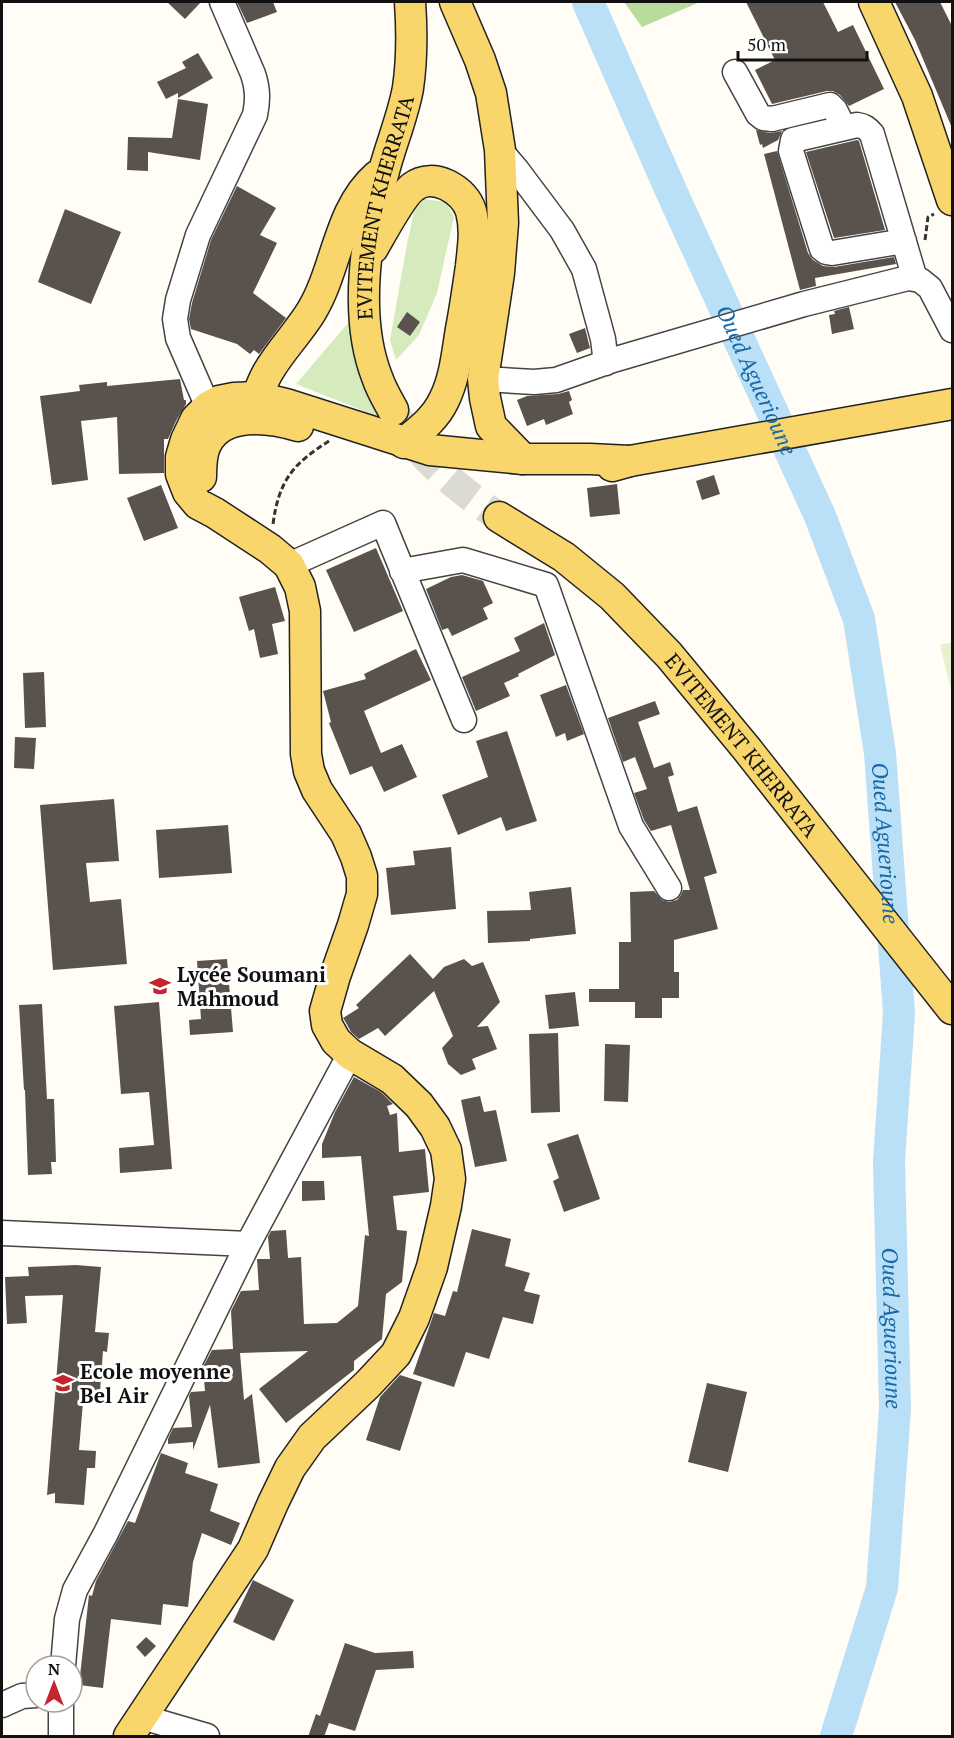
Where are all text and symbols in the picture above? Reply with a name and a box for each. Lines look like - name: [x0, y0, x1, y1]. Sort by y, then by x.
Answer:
- scale bar: [738, 24, 867, 62]
- text: 50 m: [747, 32, 787, 56]
- street label: EVITEMENT KHERRATA: [350, 92, 420, 321]
- water label: Oued Aguerioune: [711, 300, 804, 459]
- street label: EVITEMENT KHERRATA: [659, 647, 825, 843]
- water label: Oued Aguerioune: [866, 761, 907, 925]
- place label: Lycée Soumani Mahmoud: [177, 960, 326, 1012]
- school or university icon: Lycée Soumani Mahmoud: [148, 974, 172, 998]
- water label: Oued Aguerioune: [877, 1247, 909, 1410]
- place label: Ecole moyenne Bel Air: [80, 1357, 231, 1409]
- school or university icon: Ecole moyenne Bel Air: [51, 1371, 75, 1395]
- north arrow: [24, 1654, 84, 1714]
- text: N: [48, 1658, 60, 1680]

